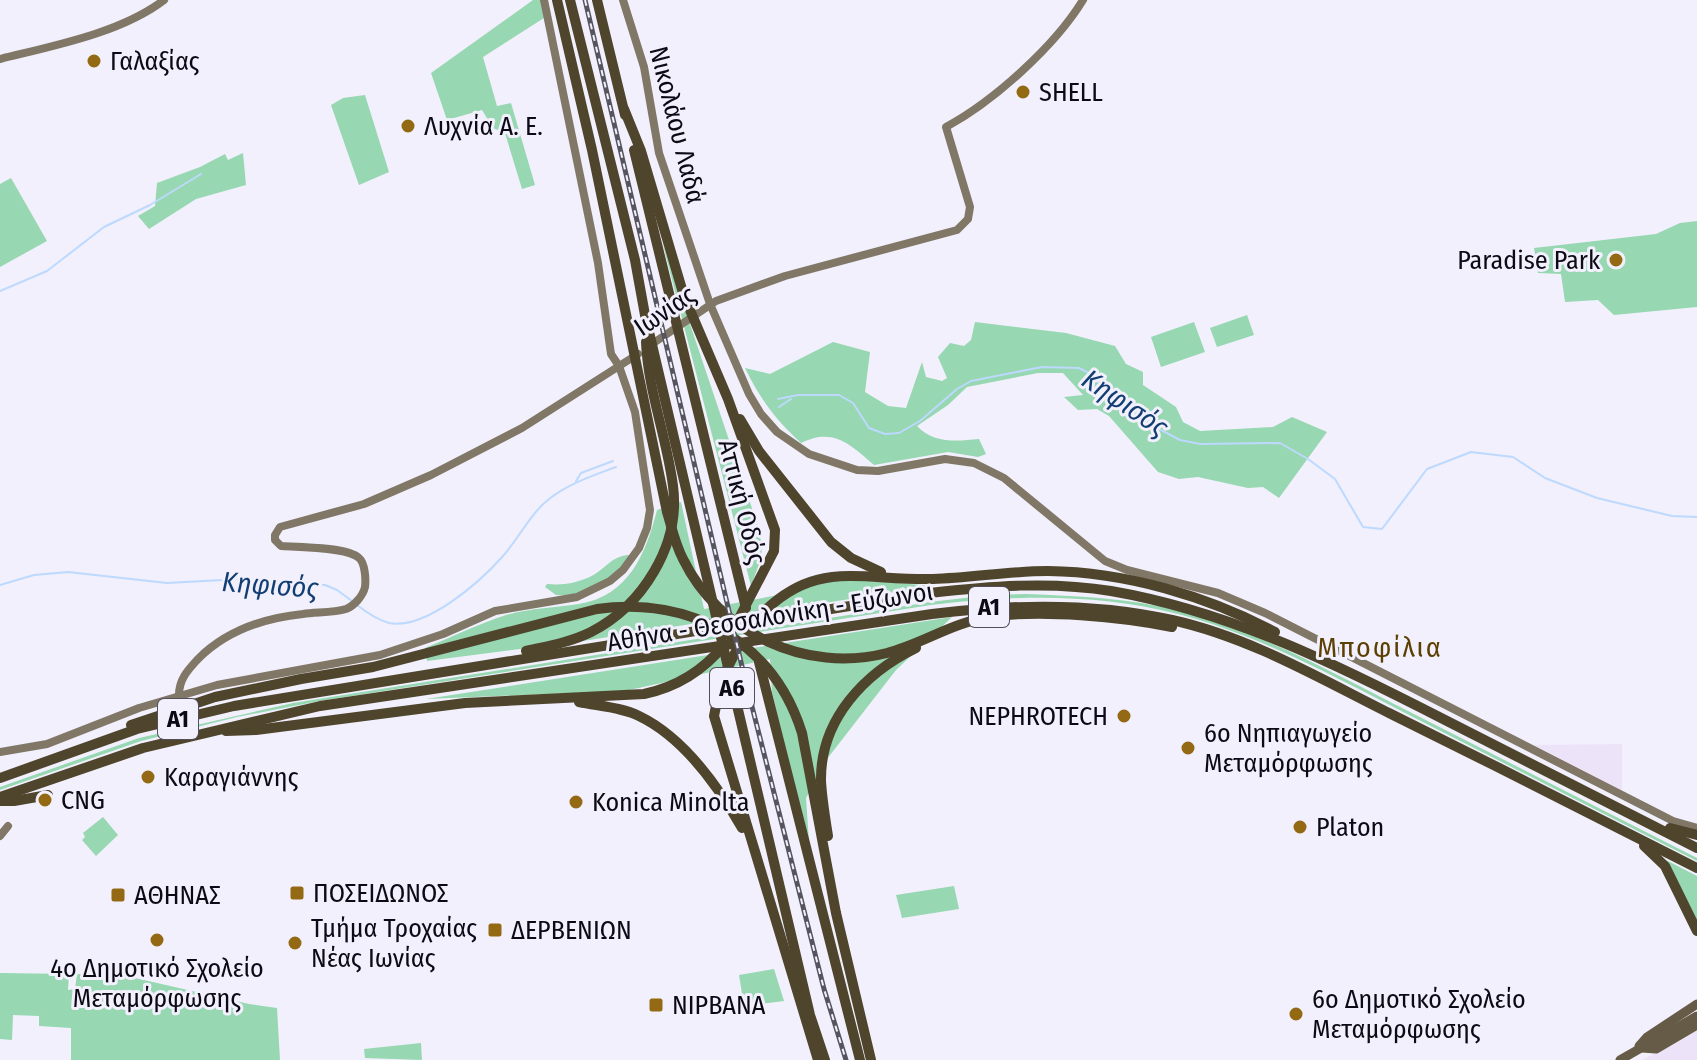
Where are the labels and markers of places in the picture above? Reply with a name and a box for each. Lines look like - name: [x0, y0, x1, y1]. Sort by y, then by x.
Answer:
- place label: Γαλαξίας: [110, 46, 200, 77]
- marker: Γαλαξίας: [85, 52, 103, 70]
- place label: SHELL: [1039, 77, 1103, 108]
- marker: SHELL: [1014, 83, 1032, 101]
- place label: Λυχνία A. E.: [424, 111, 543, 142]
- marker: Λυχνία A. E.: [399, 117, 417, 135]
- place label: Paradise Park: [1457, 245, 1601, 276]
- marker: Paradise Park: [1607, 251, 1625, 269]
- place label: NEPHROTECH: [968, 701, 1108, 732]
- marker: NEPHROTECH: [1115, 707, 1133, 725]
- place label: 6ο Νηπιαγωγείο Μεταμόρφωσης: [1204, 718, 1373, 779]
- marker: 6ο Νηπιαγωγείο Μεταμόρφωσης: [1179, 739, 1197, 757]
- place label: Καραγιάννης: [164, 762, 298, 793]
- marker: Καραγιάννης: [139, 768, 157, 786]
- place label: CNG: [61, 785, 105, 816]
- place label: Konica Minolta: [592, 787, 749, 818]
- marker: CNG: [36, 791, 54, 809]
- marker: Konica Minolta: [567, 793, 585, 811]
- place label: Platon: [1316, 812, 1384, 843]
- marker: Platon: [1291, 818, 1309, 836]
- place label: ΠΟΣΕΙΔΩΝΟΣ: [313, 878, 449, 909]
- place label: ΑΘΗΝΑΣ: [134, 880, 221, 911]
- marker: ΠΟΣΕΙΔΩΝΟΣ: [288, 884, 306, 902]
- marker: ΑΘΗΝΑΣ: [109, 886, 127, 904]
- place label: Τμήμα Τροχαίας Νέας Ιωνίας: [311, 913, 477, 974]
- place label: ΔΕΡΒΕΝΙΩΝ: [511, 915, 632, 946]
- marker: ΔΕΡΒΕΝΙΩΝ: [486, 921, 504, 939]
- marker: 4ο Δημοτικό Σχολείο Μεταμόρφωσης: [148, 931, 166, 949]
- marker: Τμήμα Τροχαίας Νέας Ιωνίας: [286, 934, 304, 952]
- place label: 4ο Δημοτικό Σχολείο Μεταμόρφωσης: [50, 953, 264, 1014]
- place label: 6ο Δημοτικό Σχολείο Μεταμόρφωσης: [1312, 984, 1526, 1045]
- place label: ΝΙΡΒΑΝΑ: [672, 990, 766, 1021]
- marker: ΝΙΡΒΑΝΑ: [647, 996, 665, 1014]
- marker: 6ο Δημοτικό Σχολείο Μεταμόρφωσης: [1287, 1005, 1305, 1023]

